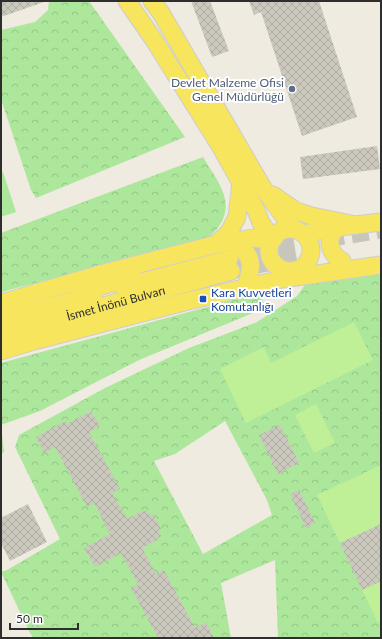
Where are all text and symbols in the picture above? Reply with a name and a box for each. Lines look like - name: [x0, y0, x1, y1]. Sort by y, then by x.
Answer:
- place label: Devlet Malzeme Ofisi Genel Müdürlüğü: [171, 75, 284, 104]
- marker: Devlet Malzeme Ofisi Genel Müdürlüğü: [287, 84, 297, 94]
- street label: İsmet İnönü Bulvarı: [65, 282, 167, 323]
- place label: Kara Kuvvetleri Komutanlığı: [211, 285, 292, 314]
- marker: Kara Kuvvetleri Komutanlığı: [198, 294, 208, 304]
- scale bar: [10, 605, 78, 631]
- text: 50 m: [16, 611, 43, 626]

